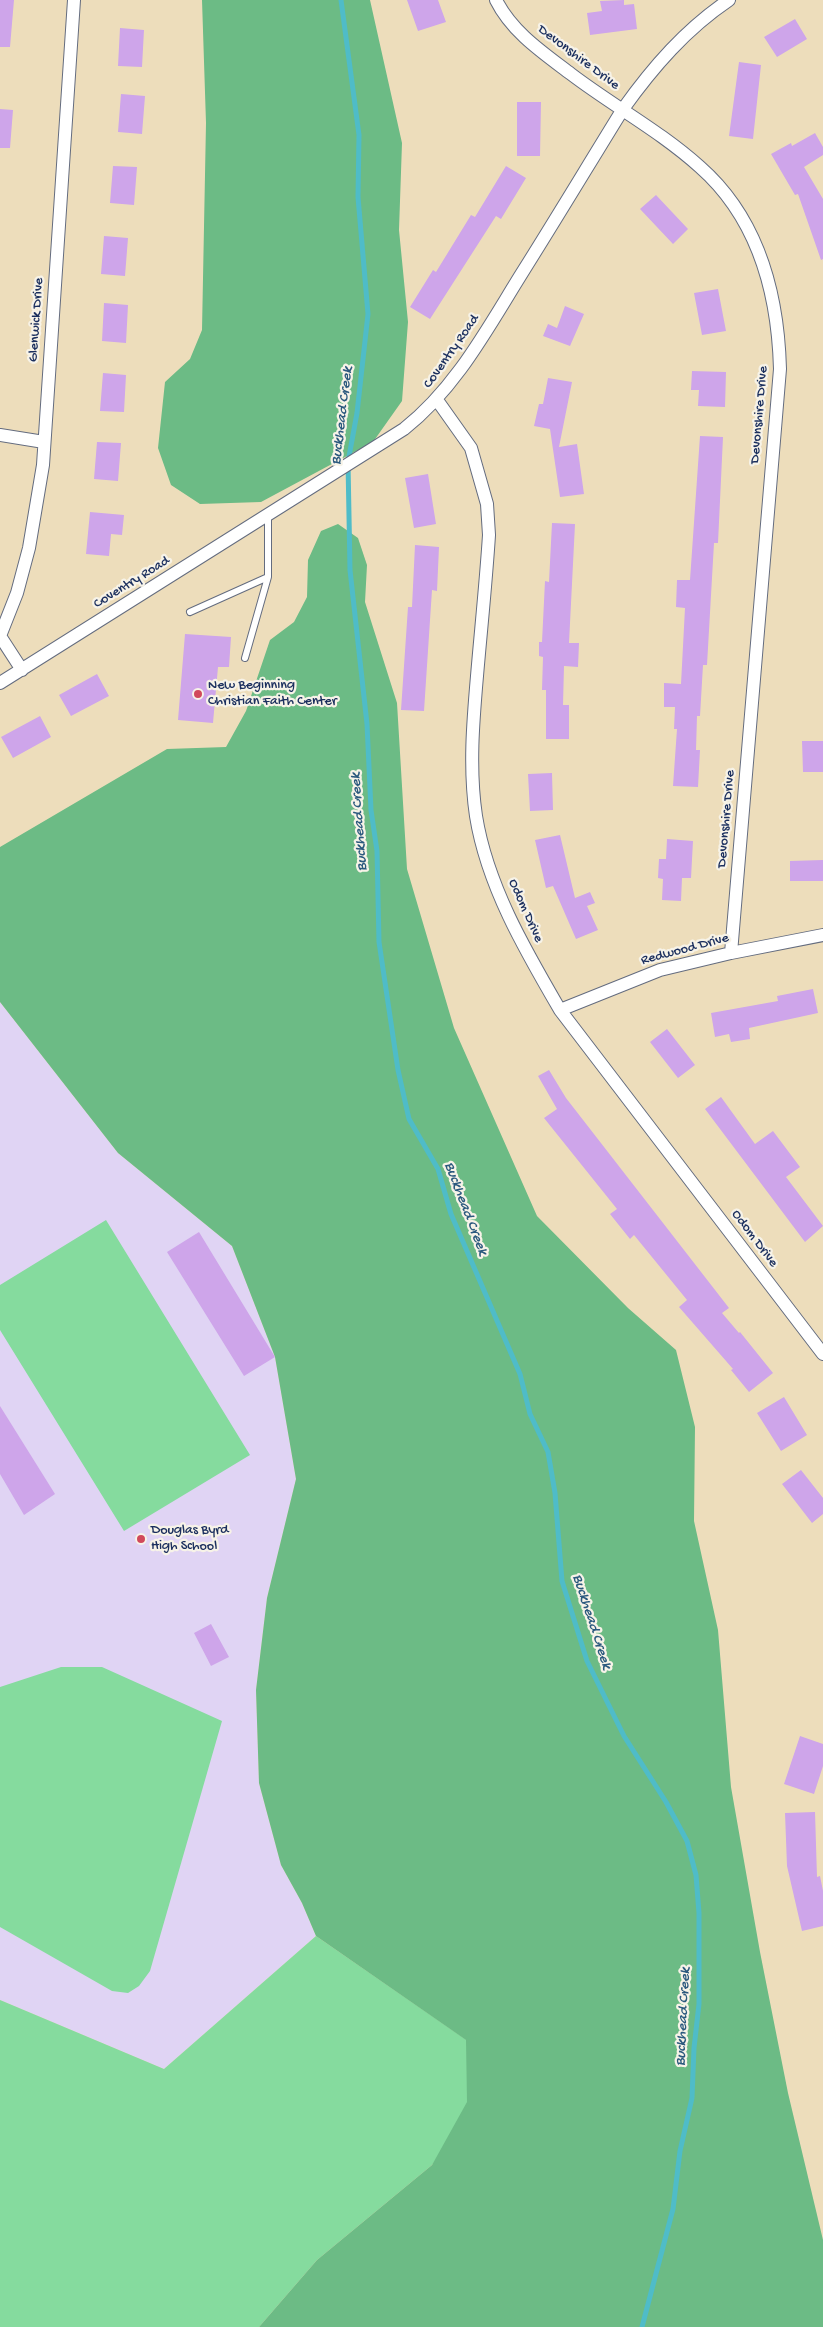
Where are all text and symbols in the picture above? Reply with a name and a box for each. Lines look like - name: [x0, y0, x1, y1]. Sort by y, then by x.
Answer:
- street label: Devonshire Drive: [534, 22, 622, 94]
- street label: Glenwick Drive: [26, 277, 48, 363]
- street label: Coventry Road: [420, 312, 484, 392]
- street label: Devonshire Drive: [747, 365, 773, 465]
- water label: Buckhead Creek: [328, 366, 358, 466]
- street label: Coventry Road: [91, 553, 173, 613]
- place label: New Beginning Christian Faith Center: [208, 678, 337, 710]
- marker: New Beginning Christian Faith Center: [192, 688, 204, 700]
- street label: Devonshire Drive: [714, 769, 740, 869]
- water label: Buckhead Creek: [348, 772, 372, 872]
- street label: Odom Drive: [504, 877, 546, 945]
- street label: Redwood Drive: [639, 930, 731, 970]
- water label: Buckhead Creek: [439, 1160, 491, 1258]
- street label: Odom Drive: [727, 1207, 781, 1271]
- place label: Douglas Byrd High School: [151, 1523, 228, 1555]
- marker: Douglas Byrd High School: [135, 1533, 147, 1545]
- water label: Buckhead Creek: [567, 1572, 615, 1672]
- water label: Buckhead Creek: [672, 1967, 696, 2067]

